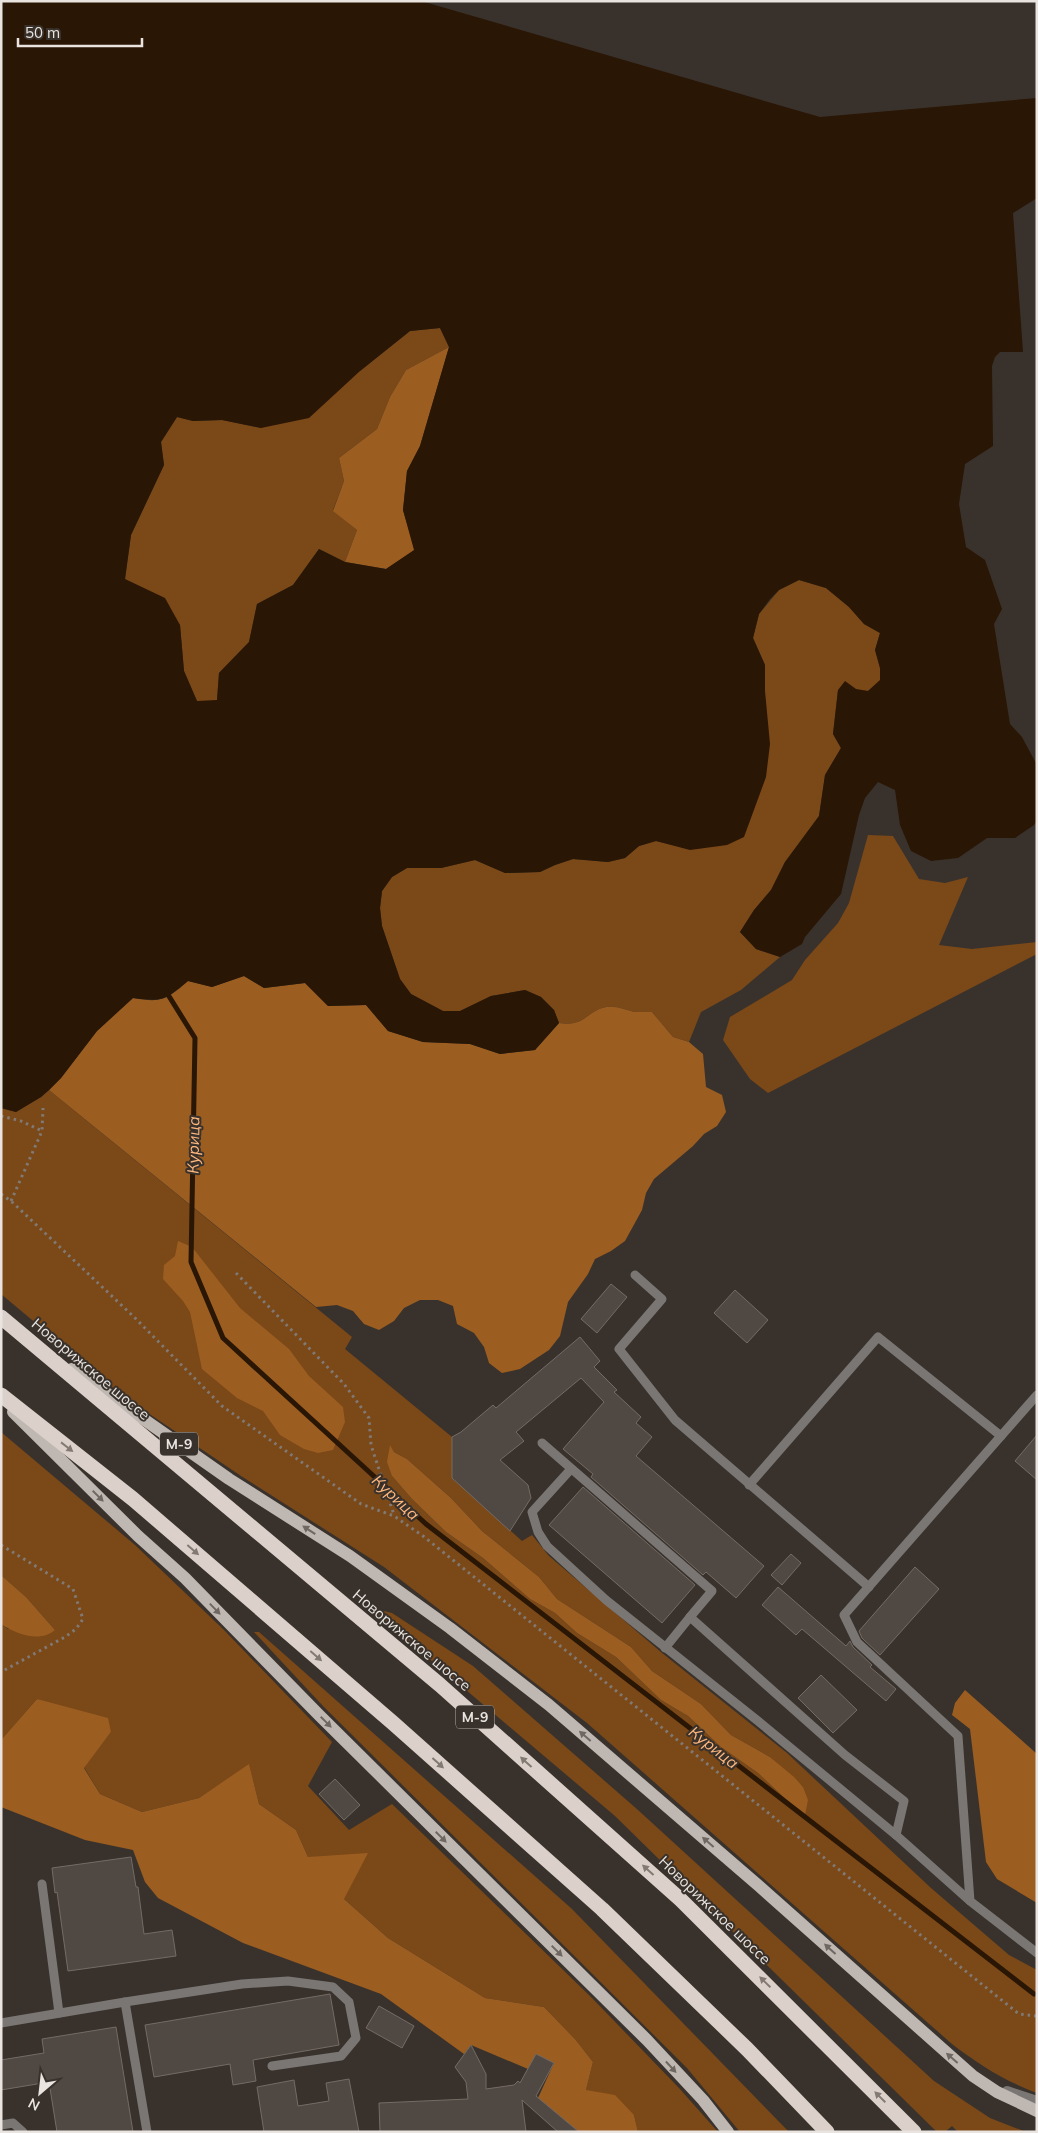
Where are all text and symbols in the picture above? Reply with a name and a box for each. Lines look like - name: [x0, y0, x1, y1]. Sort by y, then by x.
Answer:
- scale bar: [18, 15, 141, 47]
- text: 50 m: [25, 23, 60, 42]
- water label: Курица: [182, 1116, 204, 1174]
- street label: Новорижское шоссе: [28, 1314, 154, 1424]
- road number: М-9: [160, 1432, 198, 1456]
- one-way arrow: [60, 1441, 73, 1452]
- water label: Курица: [368, 1470, 424, 1524]
- one-way arrow: [92, 1490, 104, 1502]
- one-way arrow: [302, 1525, 315, 1535]
- one-way arrow: [186, 1544, 198, 1556]
- street label: Новорижское шоссе: [349, 1585, 475, 1695]
- one-way arrow: [209, 1602, 221, 1614]
- one-way arrow: [309, 1650, 321, 1662]
- road number: М-9: [456, 1705, 494, 1728]
- one-way arrow: [320, 1716, 332, 1728]
- water label: Курица: [685, 1721, 743, 1773]
- one-way arrow: [579, 1731, 592, 1742]
- one-way arrow: [521, 1756, 533, 1768]
- one-way arrow: [431, 1757, 443, 1769]
- one-way arrow: [435, 1831, 447, 1843]
- one-way arrow: [703, 1836, 715, 1848]
- street label: Новорижское шоссе: [655, 1852, 775, 1968]
- one-way arrow: [642, 1864, 654, 1876]
- one-way arrow: [824, 1944, 837, 1955]
- one-way arrow: [551, 1945, 563, 1957]
- one-way arrow: [759, 1976, 771, 1988]
- one-way arrow: [945, 2052, 958, 2063]
- one-way arrow: [665, 2060, 677, 2072]
- north arrow: [15, 2068, 65, 2118]
- one-way arrow: [874, 2091, 886, 2103]
- text: N: [25, 2094, 43, 2115]

